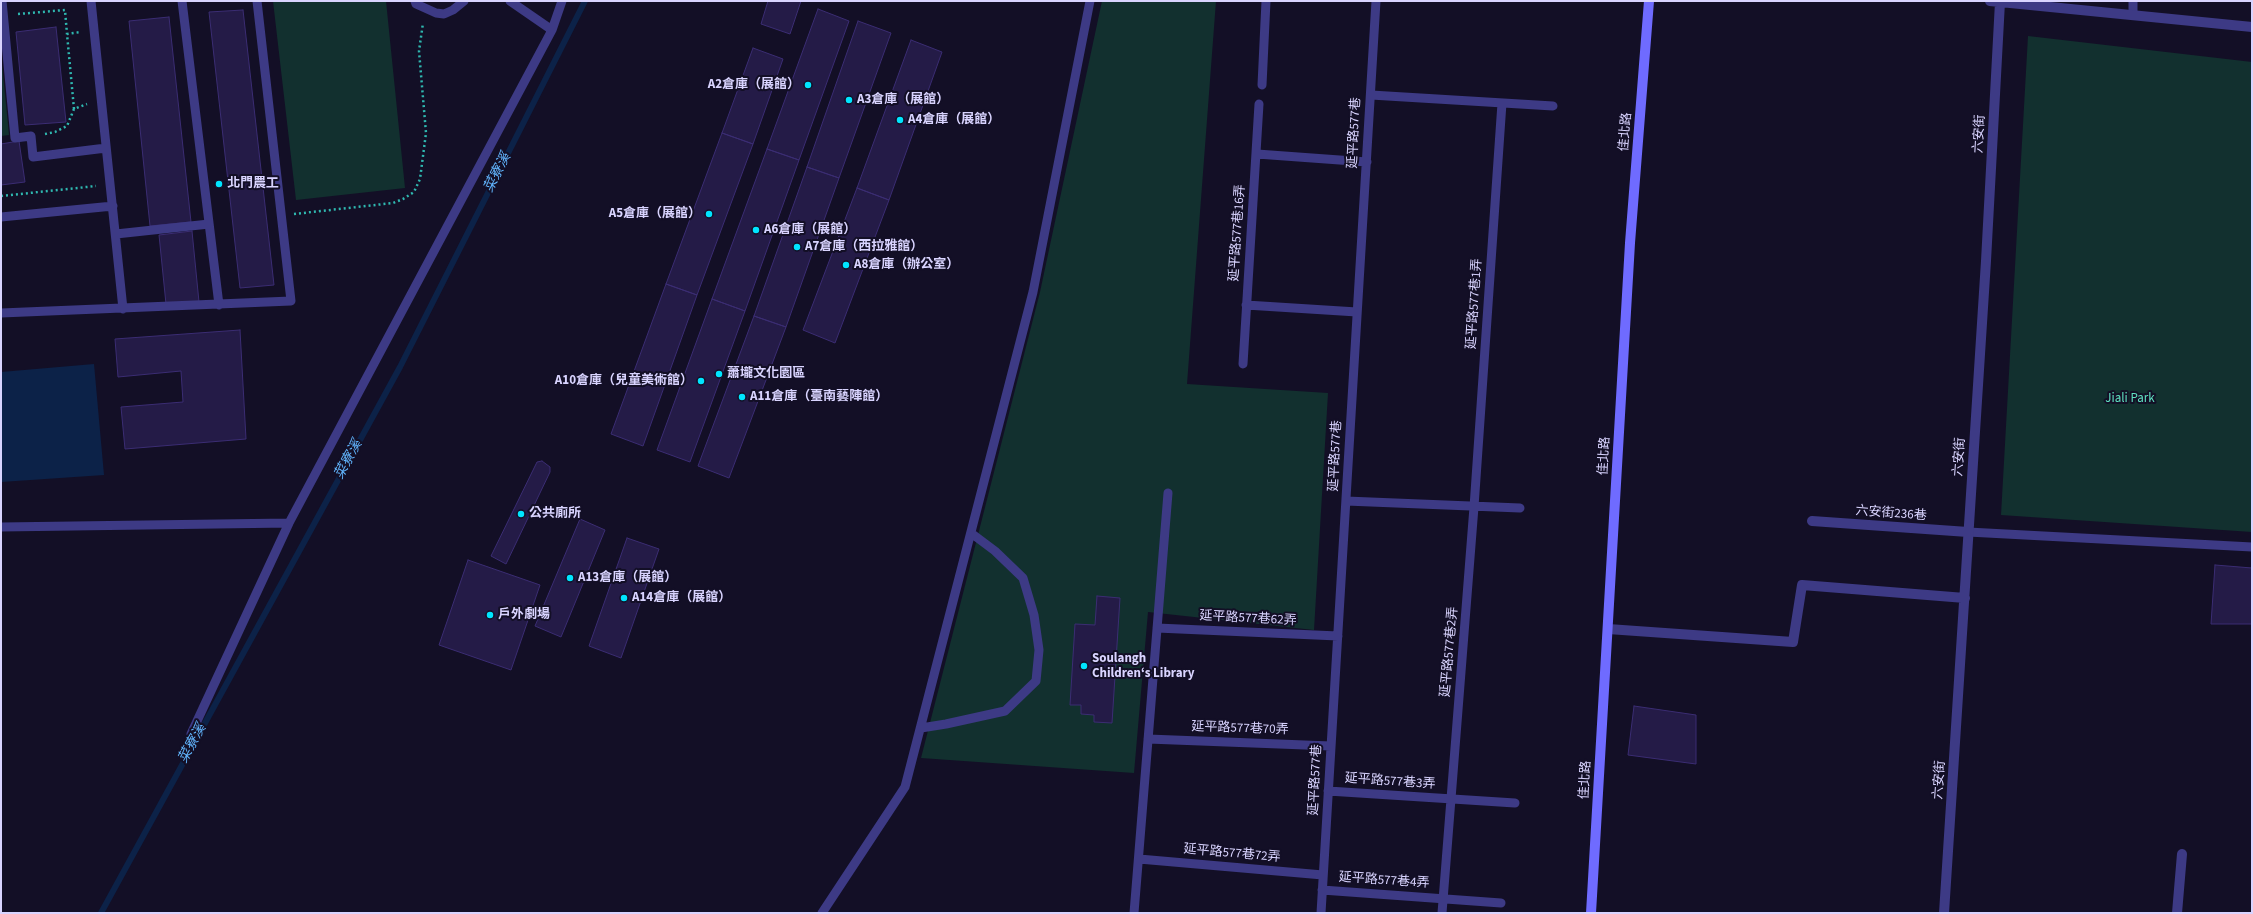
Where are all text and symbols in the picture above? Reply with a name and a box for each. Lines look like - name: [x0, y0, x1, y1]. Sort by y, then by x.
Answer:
- place label: A2倉庫（展館）: [708, 77, 800, 93]
- marker: A2倉庫（展館）: [803, 80, 813, 90]
- place label: A3倉庫（展館）: [857, 92, 949, 108]
- marker: A3倉庫（展館）: [844, 95, 854, 105]
- street label: 延平路577巷: [1345, 97, 1365, 169]
- place label: A4倉庫（展館）: [908, 112, 1000, 128]
- street label: 佳北路: [1617, 112, 1635, 152]
- street label: 六安街: [1971, 114, 1989, 154]
- marker: A4倉庫（展館）: [895, 115, 905, 125]
- water label: 菜寮溪: [481, 150, 515, 196]
- place label: 北門農工: [227, 176, 279, 192]
- marker: 北門農工: [214, 179, 224, 189]
- street label: 延平路577巷16弄: [1227, 184, 1249, 282]
- place label: A5倉庫（展館）: [609, 206, 701, 222]
- marker: A5倉庫（展館）: [704, 209, 714, 219]
- place label: A6倉庫（展館）: [764, 222, 856, 238]
- marker: A6倉庫（展館）: [751, 225, 761, 235]
- place label: A7倉庫（西拉雅館）: [805, 239, 923, 255]
- marker: A7倉庫（西拉雅館）: [792, 242, 802, 252]
- place label: A8倉庫（辦公室）: [854, 257, 959, 273]
- street label: 延平路577巷1弄: [1464, 258, 1486, 350]
- marker: A8倉庫（辦公室）: [841, 260, 851, 270]
- place label: 蕭壠文化園區: [727, 366, 805, 382]
- marker: 蕭壠文化園區: [714, 369, 724, 379]
- place label: A10倉庫（兒童美術館）: [555, 373, 693, 389]
- marker: A10倉庫（兒童美術館）: [696, 376, 706, 386]
- place label: A11倉庫（臺南藝陣館）: [750, 389, 888, 405]
- park label: Jiali Park: [2105, 391, 2155, 407]
- marker: A11倉庫（臺南藝陣館）: [737, 392, 747, 402]
- street label: 延平路577巷: [1326, 420, 1346, 492]
- street label: 佳北路: [1596, 436, 1614, 476]
- street label: 六安街: [1951, 437, 1969, 477]
- water label: 菜寮溪: [331, 438, 367, 482]
- street label: 六安街236巷: [1855, 504, 1927, 524]
- place label: 公共廁所: [529, 506, 581, 522]
- marker: 公共廁所: [516, 509, 526, 519]
- place label: A13倉庫（展館）: [578, 570, 677, 586]
- marker: A13倉庫（展館）: [565, 573, 575, 583]
- place label: A14倉庫（展館）: [632, 590, 731, 606]
- marker: A14倉庫（展館）: [619, 593, 629, 603]
- street label: 延平路577巷2弄: [1438, 606, 1462, 698]
- place label: 戶外劇場: [498, 607, 550, 623]
- street label: 延平路577巷62弄: [1199, 609, 1297, 629]
- marker: 戶外劇場: [485, 610, 495, 620]
- place label: Soulangh Children‘s Library: [1092, 651, 1195, 682]
- marker: Soulangh Children‘s Library: [1079, 661, 1089, 671]
- street label: 延平路577巷70弄: [1191, 720, 1289, 738]
- water label: 菜寮溪: [175, 722, 211, 766]
- street label: 延平路577巷: [1306, 744, 1326, 816]
- street label: 佳北路: [1577, 760, 1595, 800]
- street label: 六安街: [1931, 760, 1949, 800]
- street label: 延平路577巷3弄: [1344, 771, 1436, 793]
- street label: 延平路577巷72弄: [1183, 842, 1281, 866]
- street label: 延平路577巷4弄: [1338, 870, 1430, 892]

